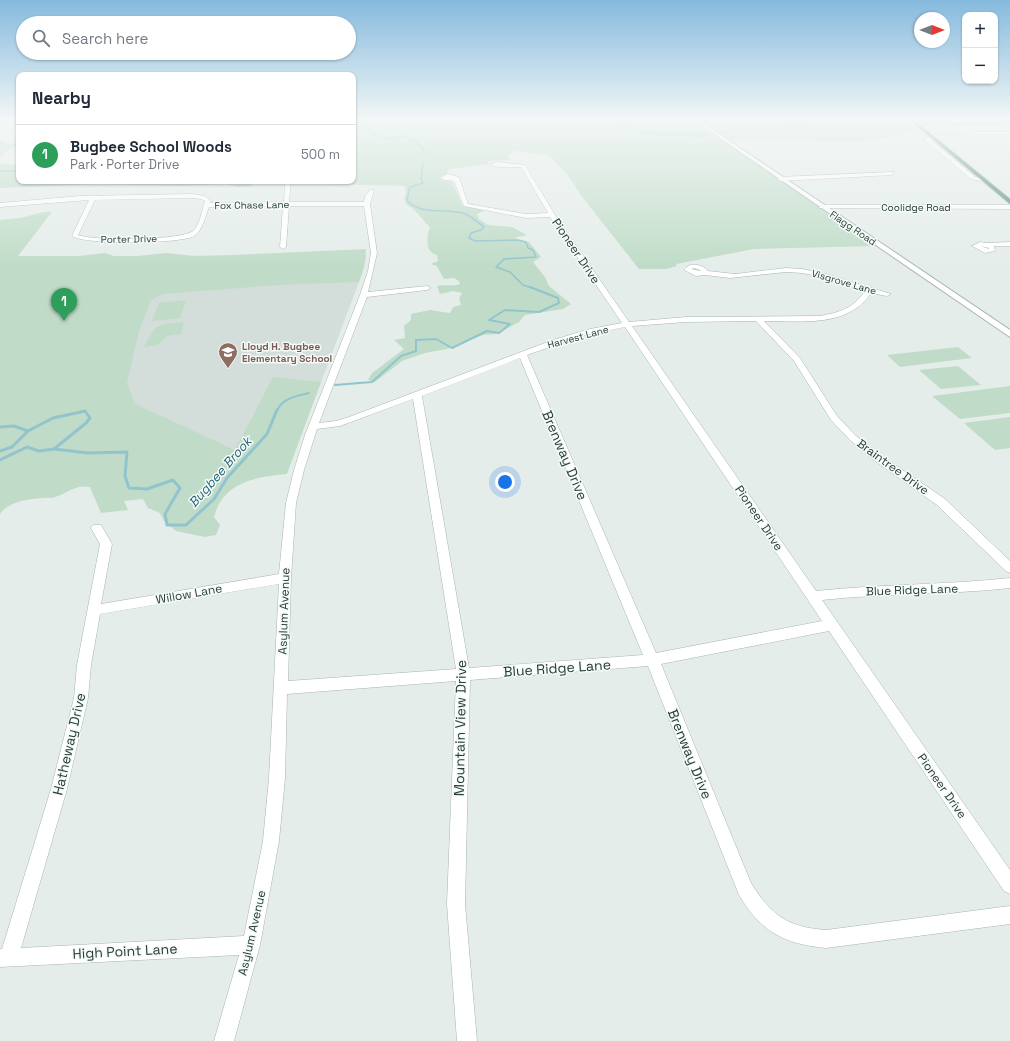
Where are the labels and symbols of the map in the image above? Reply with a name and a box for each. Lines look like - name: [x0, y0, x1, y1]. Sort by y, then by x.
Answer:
- north arrow: [914, 12, 950, 48]
- street label: Fox Chase Lane: [214, 198, 290, 212]
- street label: Coolidge Road: [881, 201, 951, 214]
- street label: Flagg Road: [827, 208, 879, 248]
- street label: Pioneer Drive: [548, 215, 604, 287]
- street label: Porter Drive: [101, 232, 157, 246]
- street label: Visgrove Lane: [810, 267, 878, 297]
- pin: 1: [51, 288, 77, 321]
- street label: Harvest Lane: [546, 323, 610, 351]
- place label: Lloyd H. Bugbee Elementary School: [242, 340, 332, 365]
- school or university icon: Lloyd H. Bugbee Elementary School: [217, 341, 239, 369]
- street label: Brenway Drive: [538, 407, 592, 503]
- water label: Bugbee Brook: [185, 432, 257, 511]
- street label: Braintree Drive: [854, 436, 932, 498]
- your location: [495, 472, 515, 492]
- street label: Pioneer Drive: [731, 482, 787, 554]
- street label: Asylum Avenue: [274, 567, 294, 655]
- street label: Willow Lane: [155, 580, 223, 608]
- street label: Blue Ridge Lane: [866, 580, 958, 600]
- street label: Blue Ridge Lane: [503, 655, 611, 681]
- street label: Mountain View Drive: [450, 660, 470, 796]
- street label: Hatheway Drive: [48, 691, 90, 797]
- street label: Brenway Drive: [664, 706, 716, 802]
- street label: Pioneer Drive: [914, 750, 970, 822]
- street label: Asylum Avenue: [234, 889, 270, 977]
- street label: High Point Lane: [72, 939, 178, 963]

